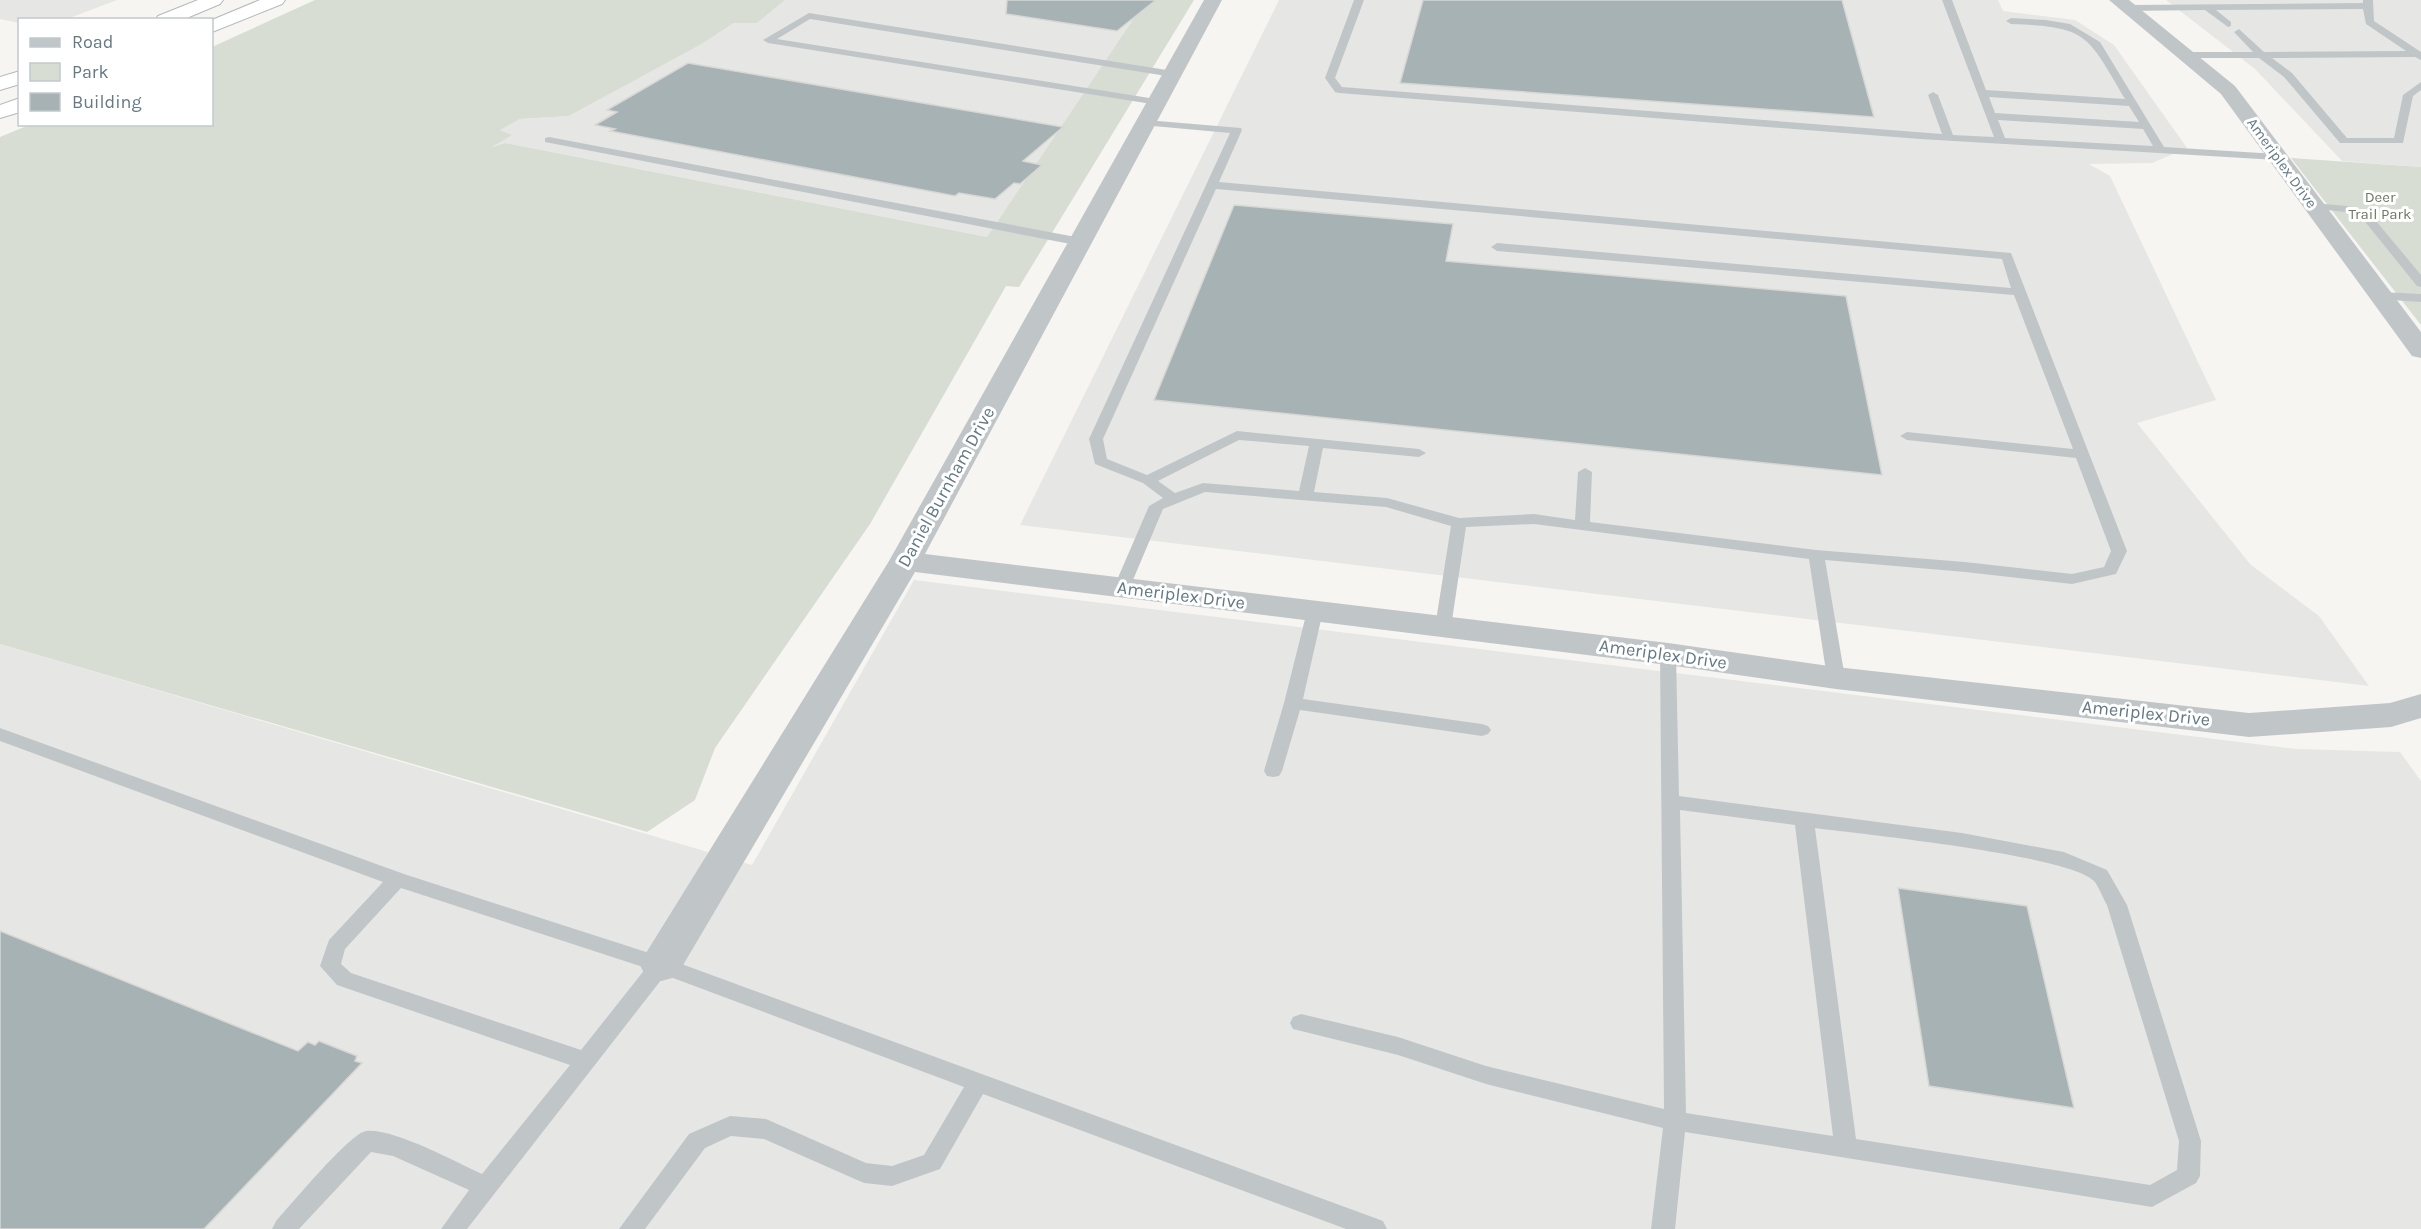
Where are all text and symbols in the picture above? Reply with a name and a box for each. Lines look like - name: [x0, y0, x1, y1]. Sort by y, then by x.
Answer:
- legend: [18, 18, 213, 126]
- text: Road: [72, 31, 113, 53]
- text: Park: [72, 61, 109, 83]
- text: Building: [72, 91, 142, 113]
- street label: Ameriplex Drive: [2243, 114, 2321, 212]
- park label: Deer Trail Park: [2349, 188, 2411, 223]
- street label: Daniel Burnham Drive: [893, 403, 999, 571]
- street label: Ameriplex Drive: [1116, 576, 1246, 614]
- street label: Ameriplex Drive: [1598, 634, 1728, 674]
- street label: Ameriplex Drive: [2081, 695, 2211, 731]

